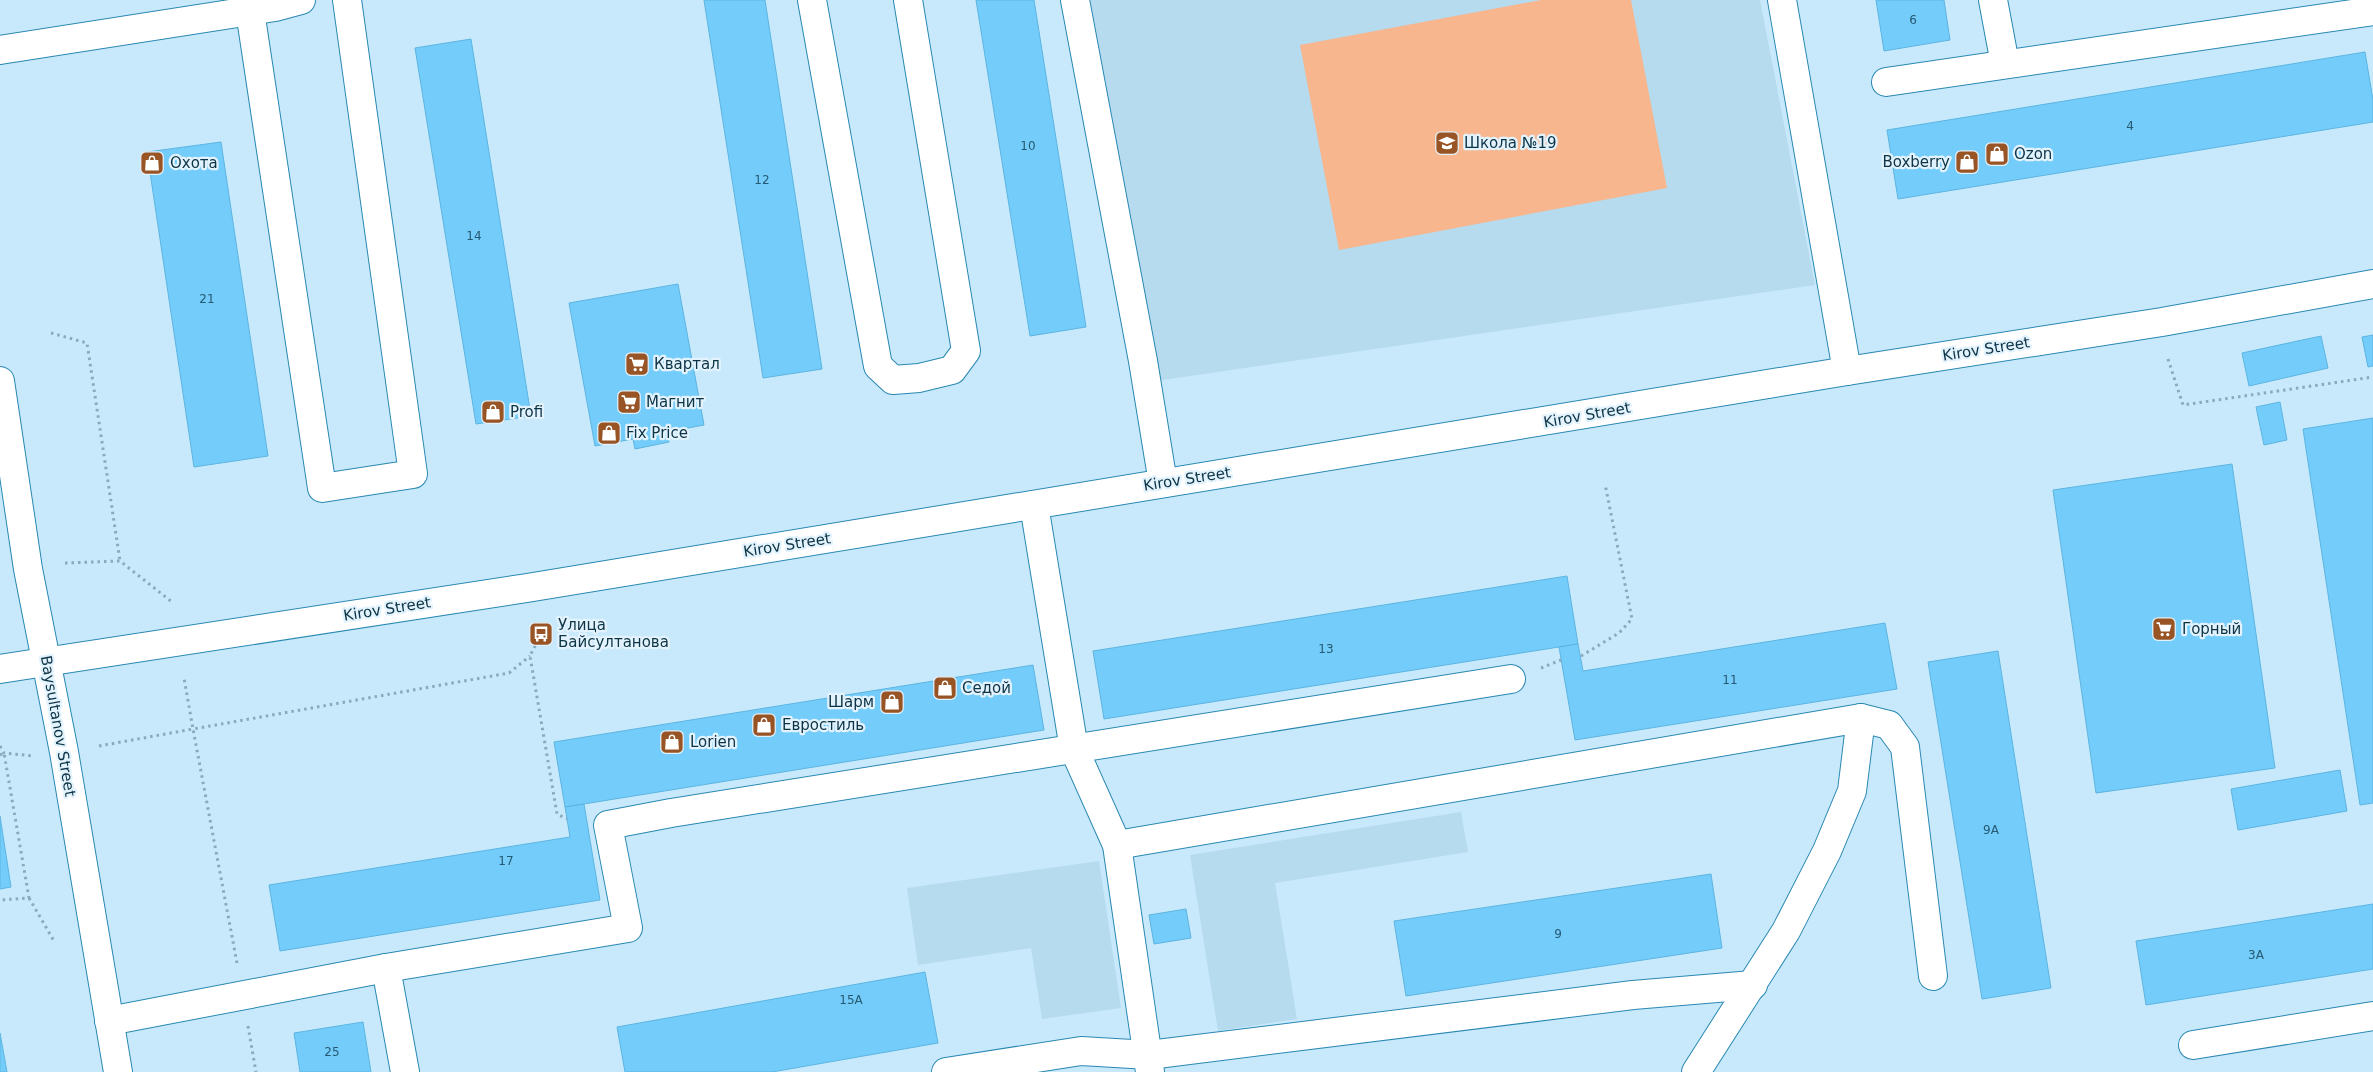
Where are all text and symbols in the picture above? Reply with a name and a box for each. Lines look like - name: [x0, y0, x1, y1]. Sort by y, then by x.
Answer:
- house number: 6: [1909, 13, 1917, 27]
- house number: 4: [2126, 119, 2134, 133]
- school or university icon: Школа №19: [1434, 130, 1460, 156]
- place label: Школа №19: [1464, 134, 1557, 152]
- house number: 10: [1020, 139, 1036, 153]
- shop icon: Ozon: [1984, 141, 2010, 167]
- place label: Ozon: [2014, 145, 2052, 163]
- shop icon: Boxberry: [1954, 149, 1980, 175]
- shop icon: Охота: [139, 150, 165, 176]
- place label: Boxberry: [1882, 153, 1950, 171]
- place label: Охота: [170, 154, 218, 172]
- house number: 12: [754, 173, 770, 187]
- house number: 14: [466, 229, 482, 243]
- house number: 21: [199, 292, 215, 306]
- street label: Kirov Street: [1941, 333, 2031, 365]
- supermarket icon: Квартал: [624, 351, 650, 377]
- place label: Квартал: [654, 355, 720, 373]
- supermarket icon: Магнит: [616, 389, 642, 415]
- place label: Магнит: [646, 393, 705, 411]
- street label: Kirov Street: [1542, 398, 1632, 432]
- shop icon: Profi: [480, 399, 506, 425]
- place label: Profi: [510, 403, 543, 421]
- shop icon: Fix Price: [596, 420, 622, 446]
- place label: Fix Price: [626, 424, 688, 442]
- street label: Kirov Street: [1142, 463, 1232, 495]
- street label: Kirov Street: [742, 529, 832, 561]
- street label: Kirov Street: [342, 593, 432, 625]
- place label: Улица Байсултанова: [558, 616, 669, 651]
- supermarket icon: Горный: [2151, 616, 2177, 642]
- place label: Горный: [2182, 620, 2241, 638]
- bus stop icon: Улица Байсултанова: [528, 621, 554, 647]
- house number: 13: [1318, 642, 1334, 656]
- street label: Baysultanov Street: [37, 654, 79, 798]
- house number: 11: [1722, 673, 1738, 687]
- shop icon: Седой: [932, 675, 958, 701]
- place label: Седой: [962, 679, 1011, 697]
- shop icon: Шарм: [879, 689, 905, 715]
- place label: Шарм: [828, 693, 874, 711]
- shop icon: Евростиль: [751, 712, 777, 738]
- place label: Евростиль: [782, 716, 864, 734]
- shop icon: Lorien: [659, 729, 685, 755]
- place label: Lorien: [690, 733, 736, 751]
- house number: 9А: [1983, 823, 2000, 837]
- house number: 17: [498, 854, 514, 868]
- house number: 9: [1554, 927, 1562, 941]
- house number: 3А: [2248, 948, 2265, 962]
- house number: 15А: [839, 993, 864, 1007]
- house number: 25: [324, 1045, 340, 1059]

